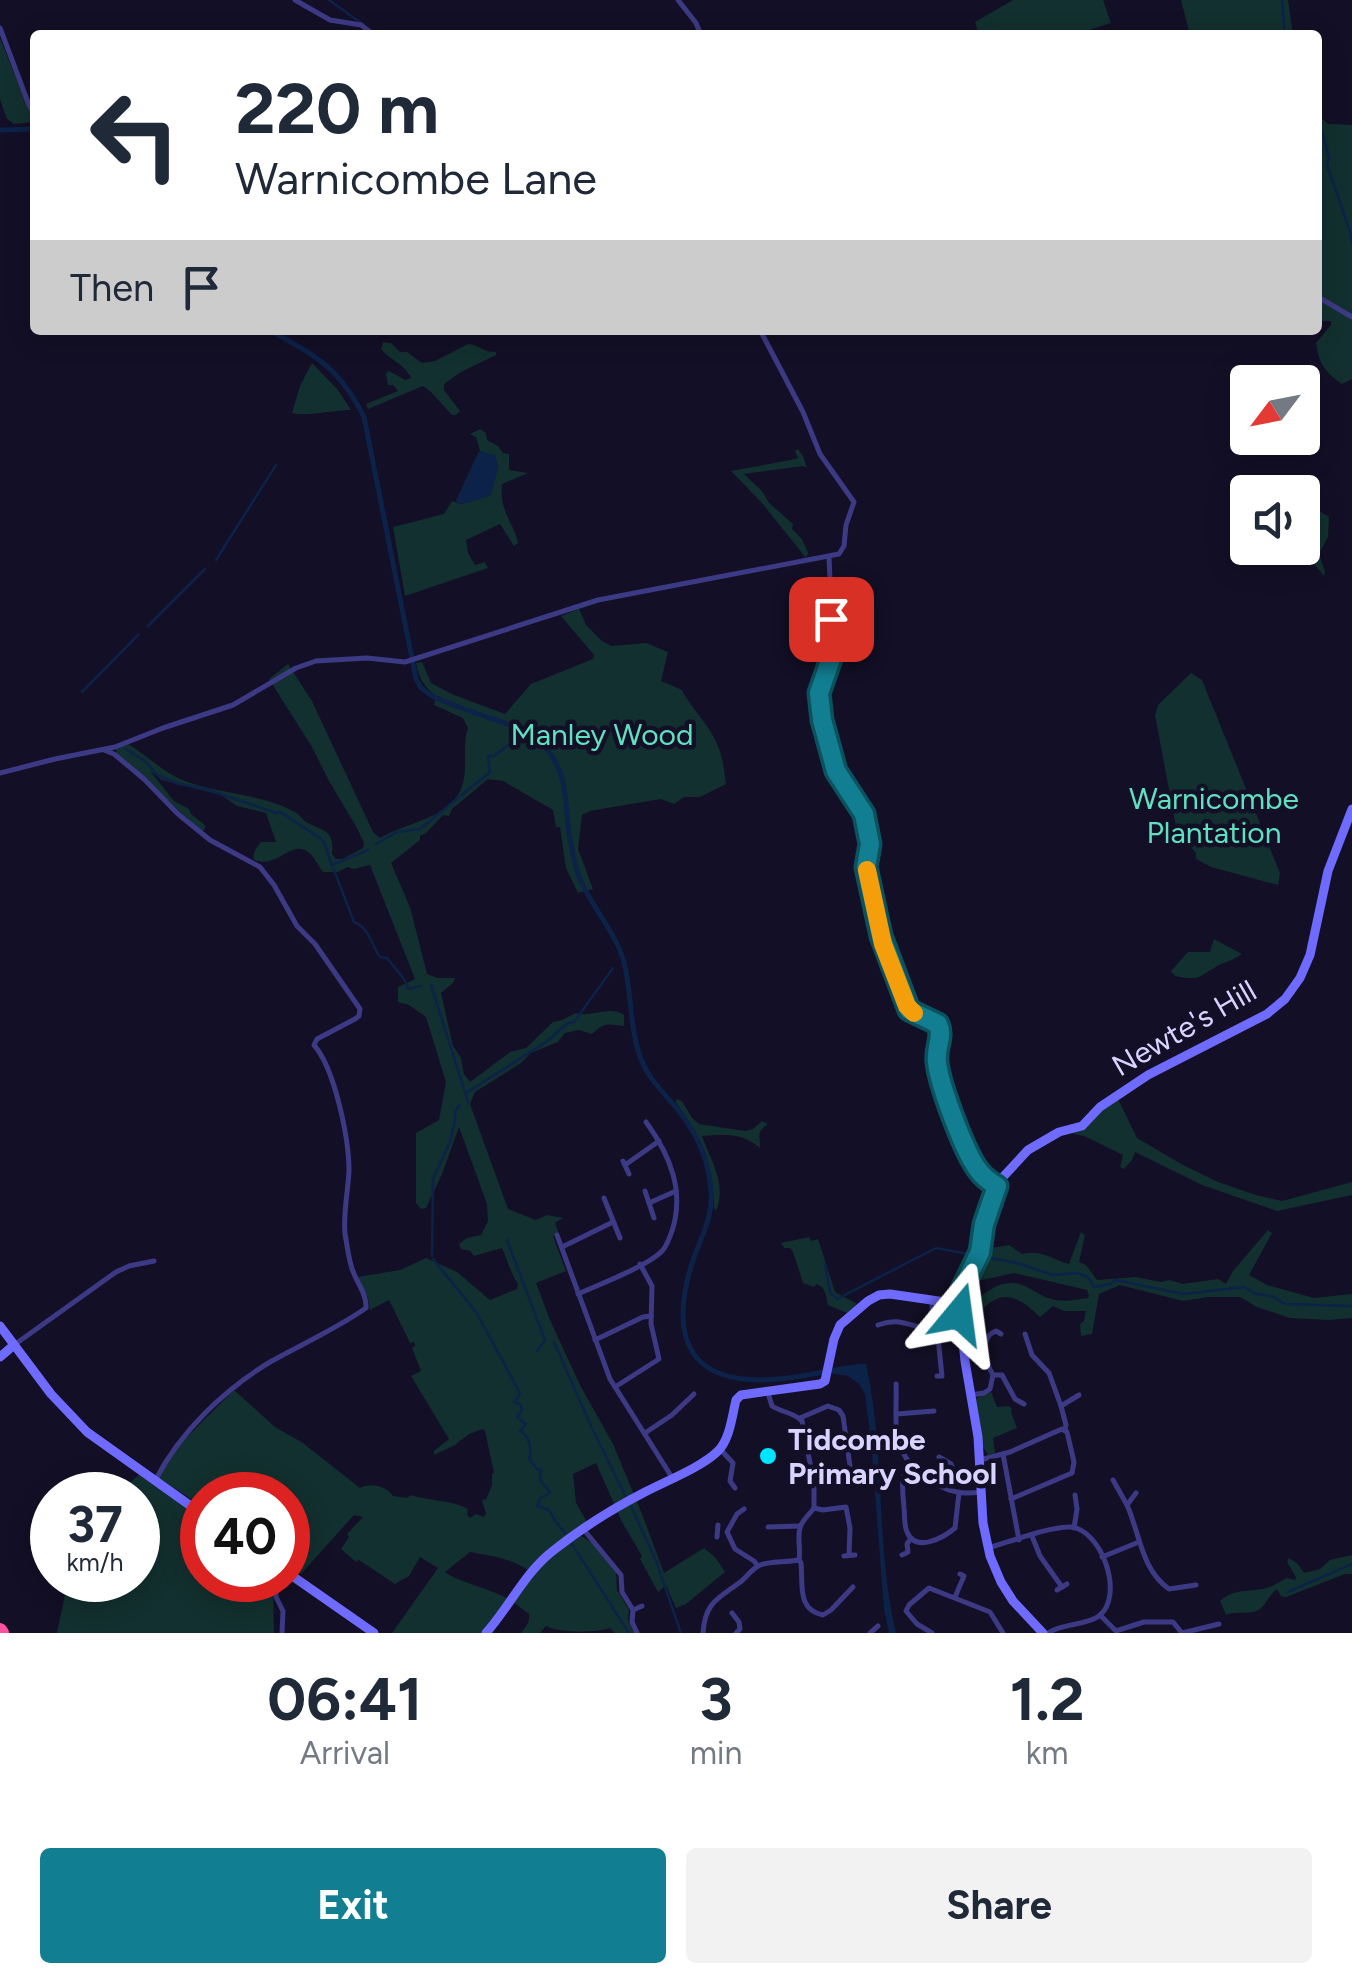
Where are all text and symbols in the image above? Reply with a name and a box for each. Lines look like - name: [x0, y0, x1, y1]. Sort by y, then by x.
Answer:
- text: 220 m: [235, 66, 439, 151]
- icon: left: [70, 70, 200, 200]
- text: Warnicombe Lane: [235, 151, 597, 205]
- icon: arrive: [174, 260, 229, 315]
- text: Then: [70, 265, 154, 311]
- north arrow: [1230, 365, 1320, 455]
- map controls: [1230, 365, 1320, 565]
- button: sound: [1230, 475, 1320, 565]
- pin: [789, 577, 874, 662]
- icon: arrive: [804, 592, 859, 647]
- park label: Manley Wood: [510, 716, 694, 753]
- park label: Warnicombe Plantation: [1129, 780, 1299, 851]
- street label: Newte's Hill: [1105, 972, 1263, 1084]
- position arrow: [907, 1262, 1011, 1366]
- place label: Tidcombe Primary School: [788, 1421, 997, 1492]
- marker: Tidcombe Primary School: [757, 1445, 779, 1467]
- speed limit sign: 40: [180, 1472, 310, 1602]
- text: 37: [67, 1494, 123, 1555]
- text: km/h: [66, 1547, 124, 1577]
- text: 06:41: [267, 1663, 422, 1735]
- text: 3: [699, 1663, 733, 1735]
- text: 1.2: [1010, 1663, 1085, 1735]
- text: Arrival: [300, 1734, 390, 1772]
- text: min: [690, 1734, 742, 1772]
- text: km: [1026, 1734, 1069, 1772]
- button: Exit: [40, 1848, 666, 1963]
- button: Share: [686, 1848, 1312, 1963]

